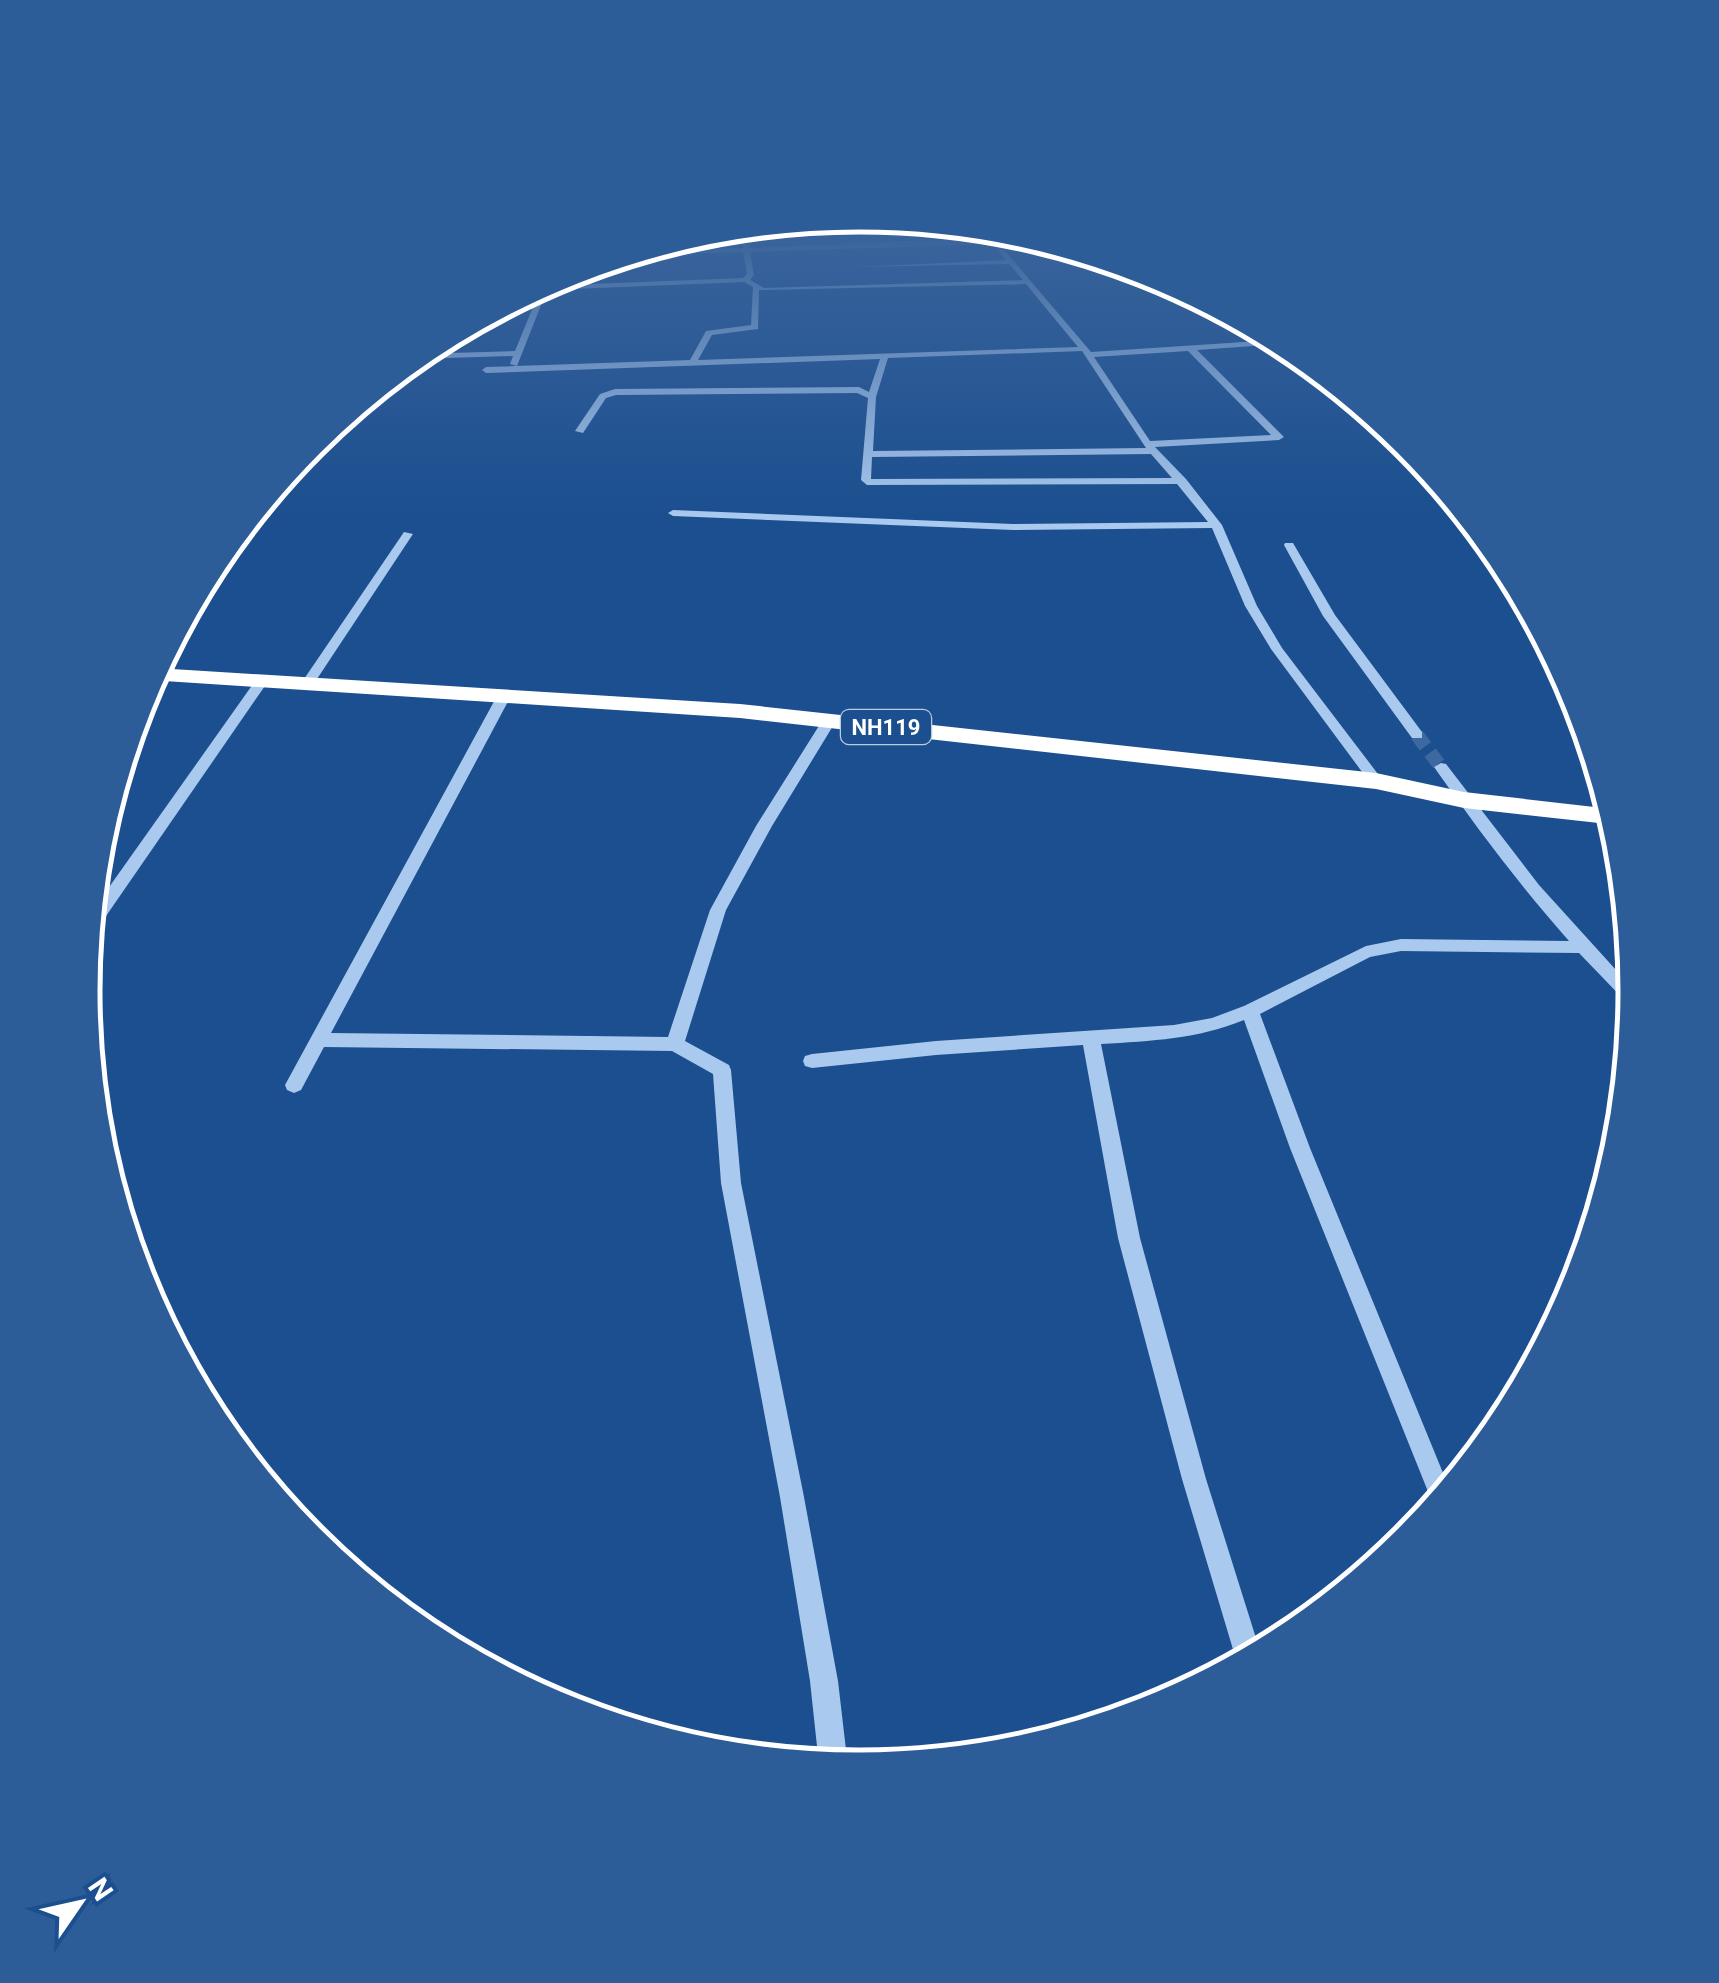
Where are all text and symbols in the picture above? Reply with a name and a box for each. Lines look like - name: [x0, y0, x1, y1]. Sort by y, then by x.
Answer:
- road number: NH119: [841, 710, 931, 744]
- north arrow: [30, 1853, 130, 1953]
- text: N: [81, 1872, 120, 1907]

